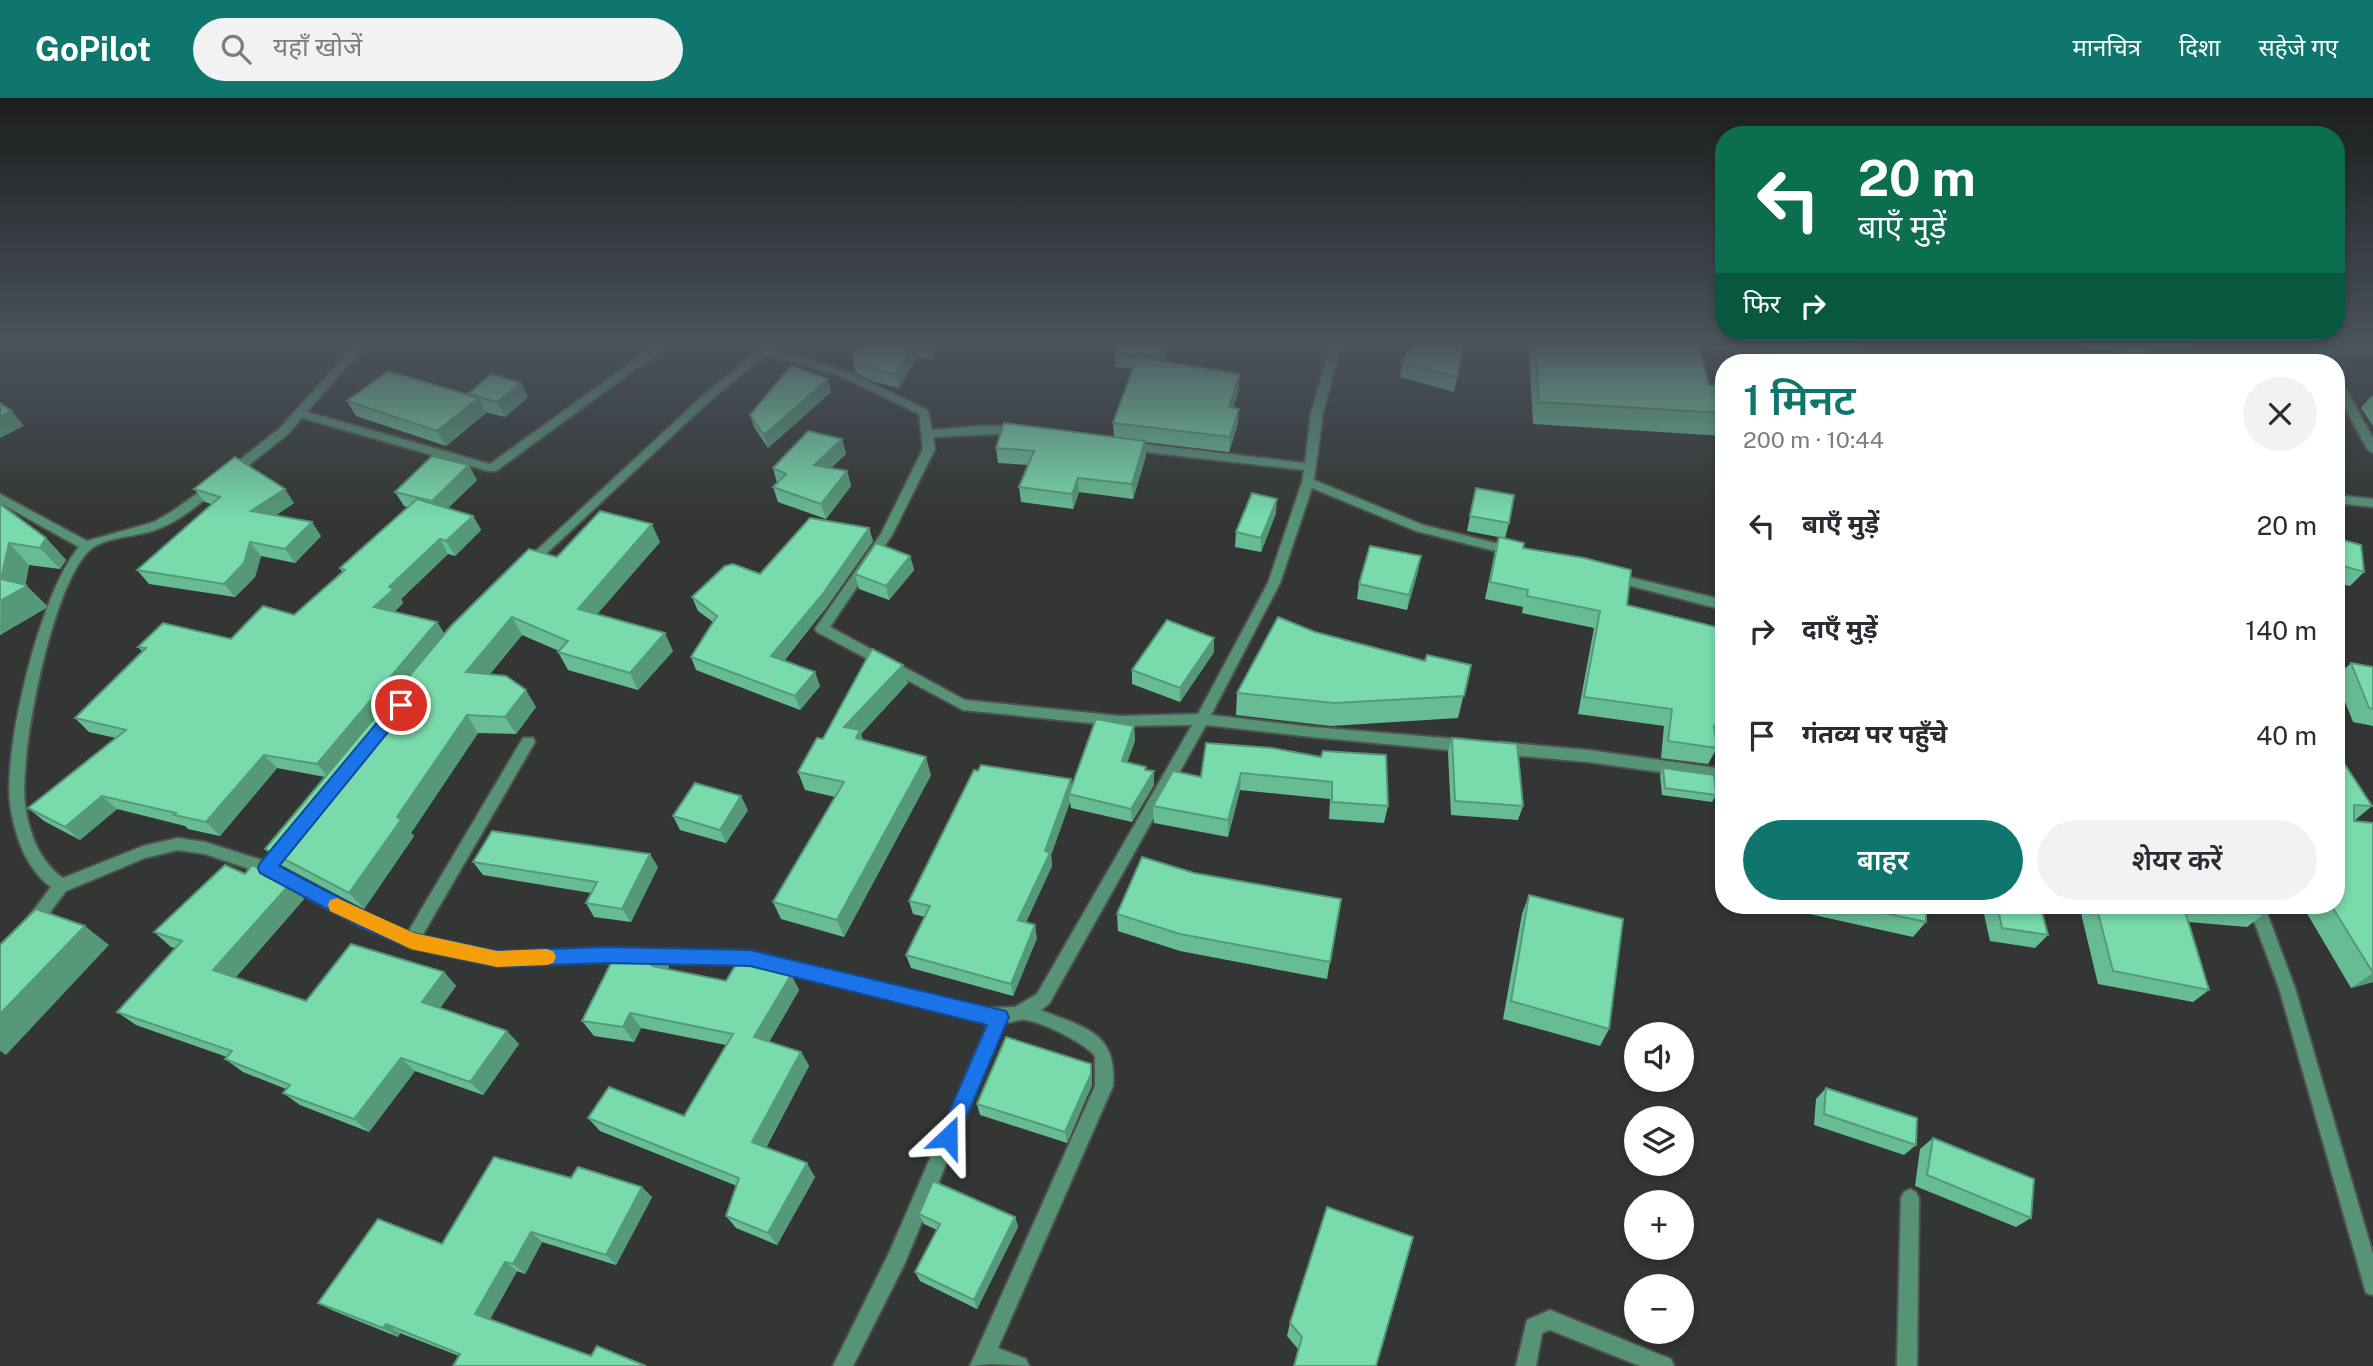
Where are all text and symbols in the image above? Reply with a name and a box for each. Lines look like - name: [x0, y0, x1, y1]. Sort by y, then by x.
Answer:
- search box: [193, 18, 683, 81]
- text: GoPilot: [35, 30, 151, 68]
- icon: search: [217, 30, 255, 68]
- text: यहाँ खोजें: [273, 31, 362, 62]
- text: मानचित्र: [2073, 33, 2141, 61]
- text: दिशा: [2179, 33, 2221, 61]
- text: सहेजे गए: [2259, 33, 2338, 61]
- text: 20 m: [1858, 149, 1976, 207]
- icon: left: [1743, 154, 1834, 245]
- text: बाएँ मुड़ें: [1858, 208, 1946, 245]
- icon: right: [1794, 287, 1832, 325]
- text: फिर: [1743, 288, 1780, 319]
- text: 1 मिनट: [1743, 375, 1856, 424]
- button: close: [2243, 377, 2317, 451]
- text: 200 m · 10:44: [1743, 426, 1884, 453]
- icon: left: [1743, 507, 1781, 545]
- text: बाएँ मुड़ें: [1802, 508, 1879, 539]
- text: 20 m: [2257, 510, 2317, 541]
- icon: right: [1743, 612, 1781, 650]
- text: दाएँ मुड़ें: [1802, 613, 1878, 644]
- text: 140 m: [2245, 615, 2317, 646]
- pin: [371, 675, 431, 735]
- icon: arrive: [382, 686, 420, 724]
- icon: arrive: [1743, 717, 1781, 755]
- text: गंतव्य पर पहुँचे: [1802, 718, 1947, 749]
- text: 40 m: [2256, 720, 2317, 751]
- button: बाहर: [1743, 820, 2023, 900]
- button: शेयर करें: [2037, 820, 2317, 900]
- map controls: [1624, 1022, 1694, 1344]
- button: sound: [1624, 1022, 1694, 1092]
- position arrow: [911, 1100, 985, 1174]
- button: layers: [1624, 1106, 1694, 1176]
- button: +: [1624, 1190, 1694, 1260]
- button: −: [1624, 1274, 1694, 1344]

